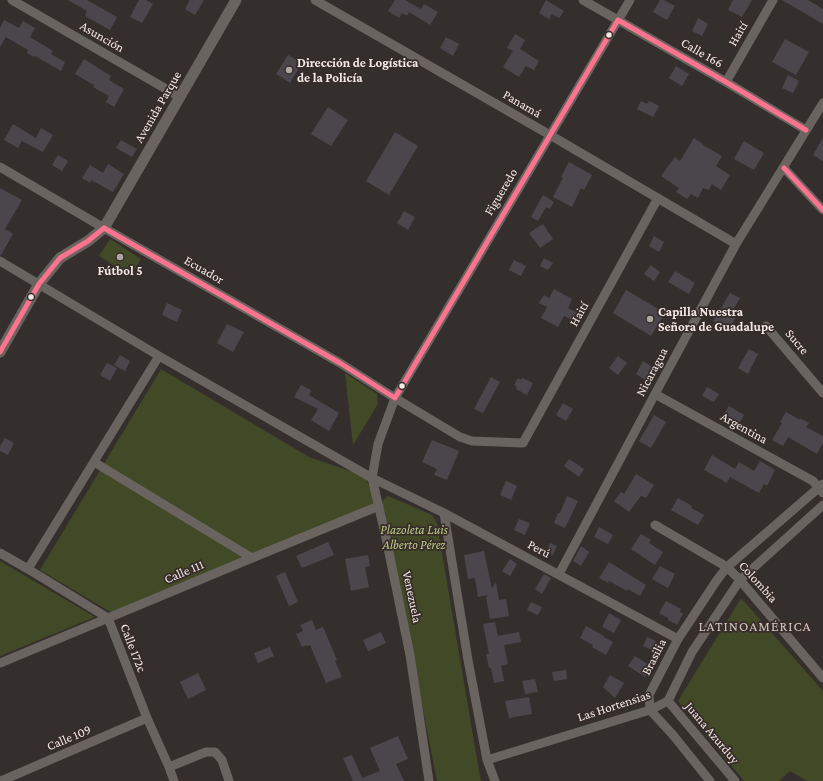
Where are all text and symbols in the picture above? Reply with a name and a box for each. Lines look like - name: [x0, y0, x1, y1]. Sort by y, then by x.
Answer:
- street label: Asunción: [77, 18, 127, 56]
- street label: Haití: [725, 19, 751, 49]
- unlabelled marker: [604, 30, 614, 40]
- street label: Calle 166: [678, 35, 726, 71]
- place label: Dirección de Logística de la Policía: [297, 55, 418, 86]
- marker: Dirección de Logística de la Policía: [284, 65, 294, 75]
- street label: Avenida Parque: [131, 68, 185, 146]
- street label: Panamá: [500, 87, 544, 121]
- street label: Figueredo: [481, 166, 521, 218]
- marker: Fútbol 5: [115, 252, 125, 262]
- street label: Ecuador: [181, 252, 227, 288]
- place label: Fútbol 5: [97, 263, 143, 279]
- unlabelled marker: [26, 292, 36, 302]
- street label: Haití: [566, 299, 592, 329]
- place label: Capilla Nuestra Señora de Guadalupe: [658, 304, 774, 335]
- marker: Capilla Nuestra Señora de Guadalupe: [645, 314, 655, 324]
- street label: Sucre: [782, 326, 812, 358]
- street label: Nicaragua: [633, 345, 671, 399]
- unlabelled marker: [397, 381, 407, 391]
- street label: Argentina: [718, 409, 770, 447]
- park label: Plazoleta Luis Alberto Pérez: [380, 522, 448, 553]
- street label: Perú: [525, 537, 553, 561]
- street label: Calle 111: [162, 557, 206, 587]
- street label: Colombia: [735, 558, 781, 606]
- street label: Venezuela: [399, 570, 425, 624]
- district label: LATINOAMÉRICA: [698, 619, 812, 635]
- street label: Calle 172c: [117, 622, 149, 674]
- street label: Brasilia: [638, 636, 670, 678]
- street label: Las Hortensias: [575, 687, 653, 725]
- street label: Juana Azurduy: [682, 699, 742, 767]
- street label: Calle 109: [44, 722, 94, 754]

